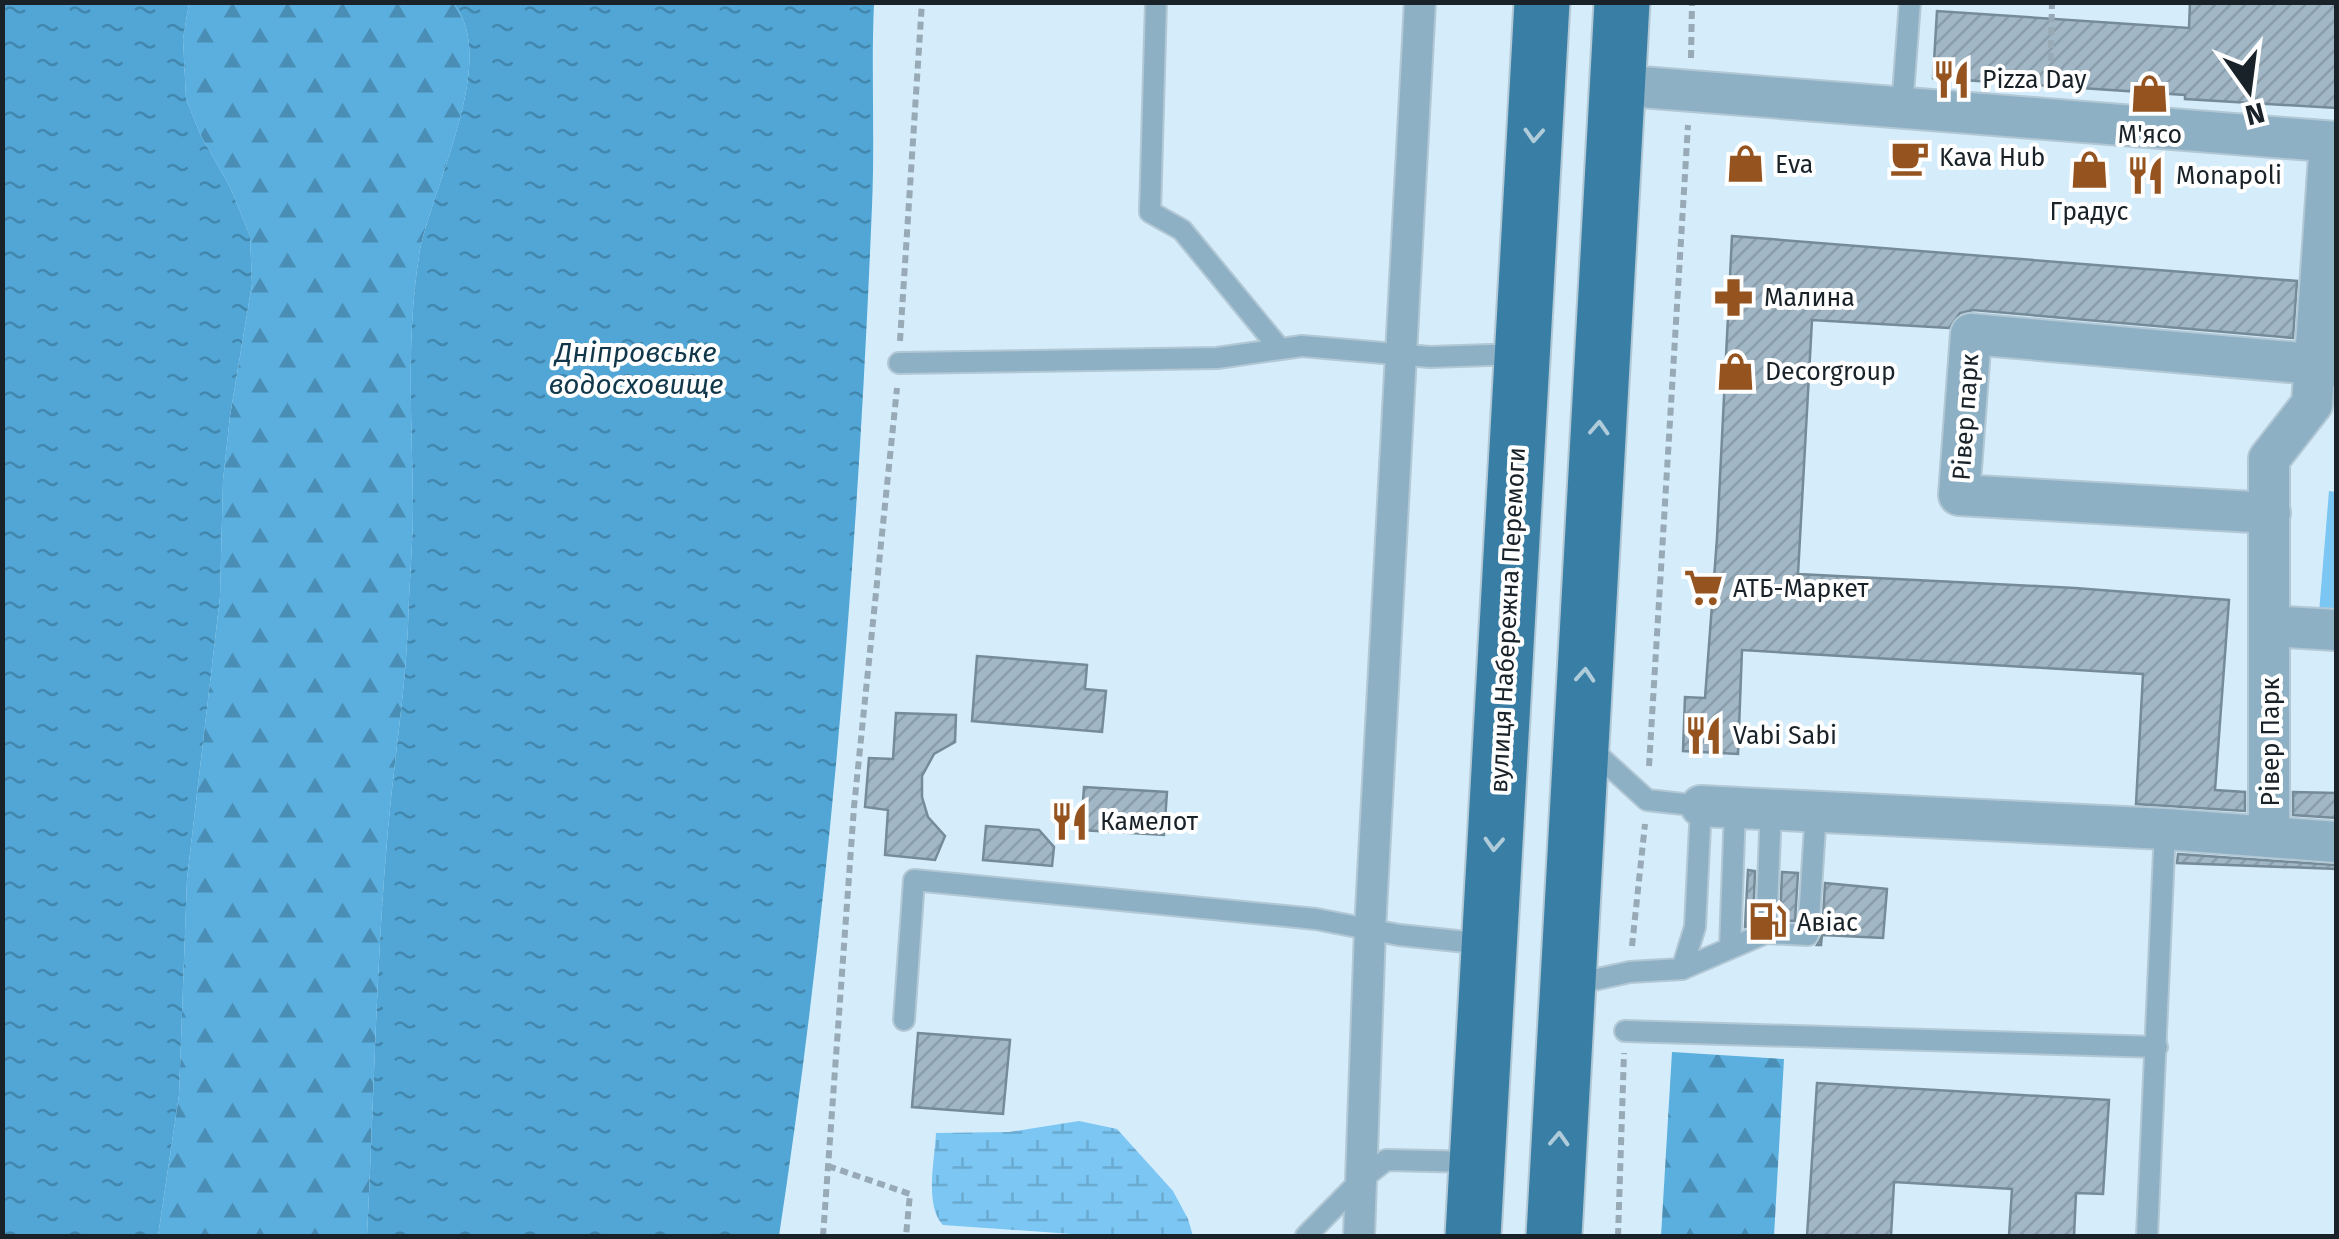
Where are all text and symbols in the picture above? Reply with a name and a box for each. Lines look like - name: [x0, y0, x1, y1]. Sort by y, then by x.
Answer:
- north arrow: [2199, 40, 2299, 140]
- restaurant icon: Pizza Day: [1931, 58, 1973, 100]
- place label: Pizza Day: [1982, 65, 2087, 95]
- shop icon: М'ясо: [2129, 72, 2171, 114]
- text: N: [2242, 96, 2268, 132]
- place label: М'ясо: [2118, 120, 2182, 150]
- one-way arrow: [1524, 127, 1545, 143]
- cafe icon: Kava Hub: [1888, 136, 1930, 178]
- shop icon: Eva: [1724, 143, 1766, 185]
- place label: Kava Hub: [1939, 143, 2045, 173]
- shop icon: Градус: [2068, 149, 2110, 191]
- place label: Eva: [1775, 150, 1813, 180]
- restaurant icon: Monapoli: [2125, 154, 2167, 196]
- place label: Monapoli: [2176, 161, 2282, 191]
- place label: Градус: [2049, 197, 2129, 227]
- pharmacy icon: Малина: [1713, 276, 1755, 318]
- place label: Малина: [1764, 283, 1855, 313]
- water label: Дніпровське водосховище: [548, 336, 724, 401]
- shop icon: Decorgroup: [1714, 350, 1756, 392]
- street label: Рівер парк: [1947, 353, 1985, 481]
- place label: Decorgroup: [1765, 357, 1896, 387]
- one-way arrow: [1588, 420, 1609, 436]
- street label: вулиця Набережна Перемоги: [1484, 446, 1532, 794]
- supermarket icon: АТБ-Маркет: [1682, 567, 1724, 609]
- place label: АТБ-Маркет: [1733, 574, 1869, 604]
- one-way arrow: [1574, 666, 1595, 682]
- street label: Рівер Парк: [2256, 677, 2286, 806]
- restaurant icon: Vabi Sabi: [1682, 714, 1724, 756]
- place label: Vabi Sabi: [1733, 721, 1837, 751]
- restaurant icon: Камелот: [1049, 800, 1091, 842]
- place label: Камелот: [1100, 807, 1199, 837]
- one-way arrow: [1484, 836, 1505, 852]
- fuel station icon: Авіас: [1746, 901, 1788, 943]
- place label: Авіас: [1797, 908, 1858, 938]
- one-way arrow: [1548, 1131, 1569, 1147]

